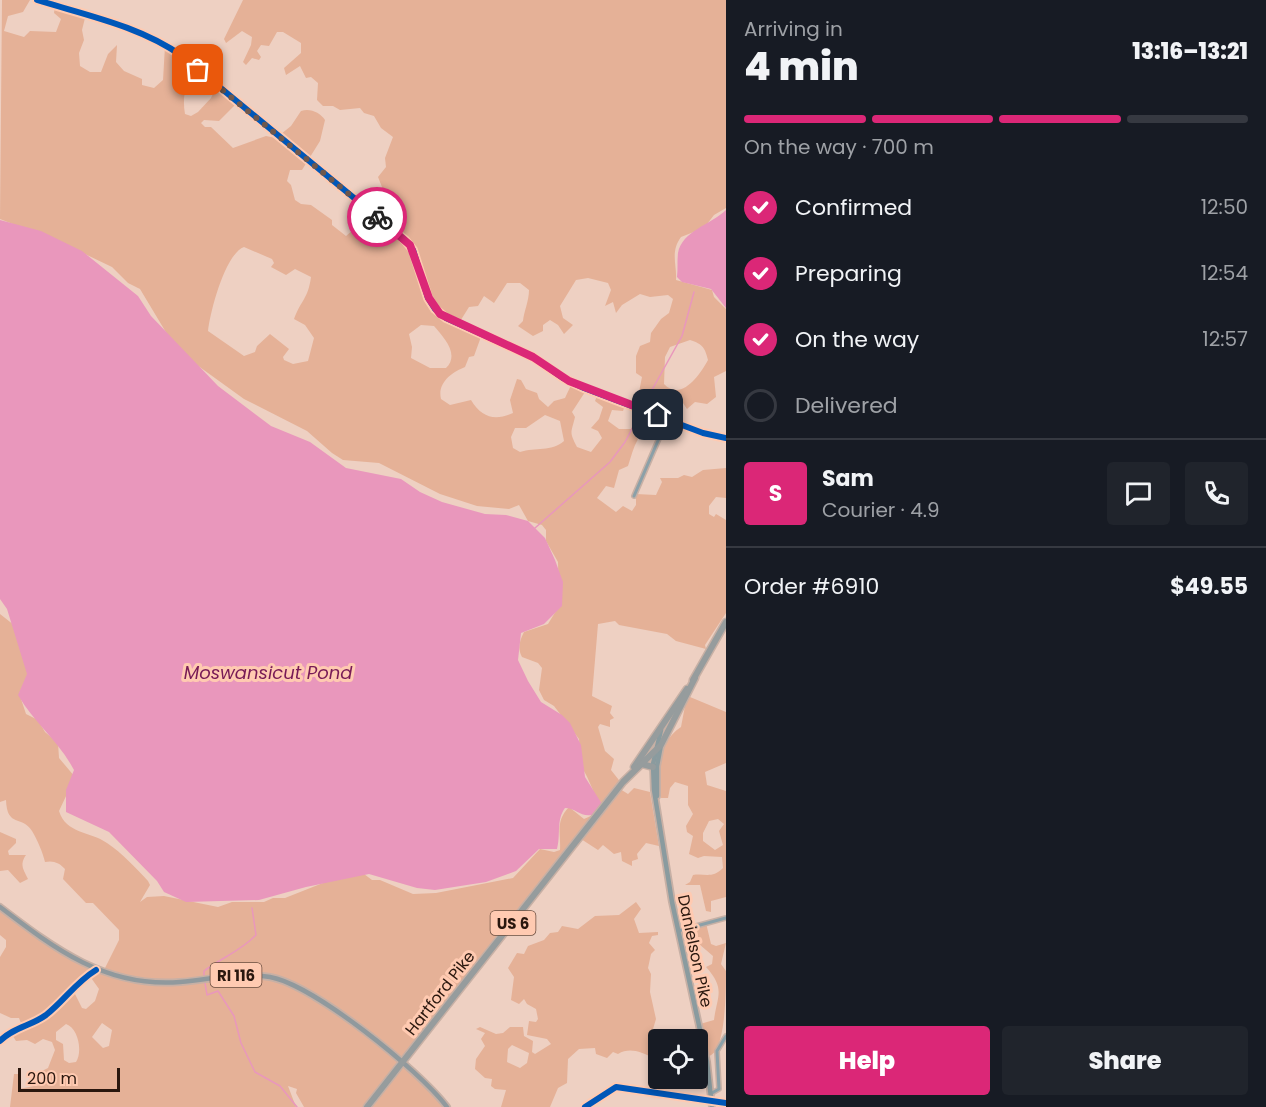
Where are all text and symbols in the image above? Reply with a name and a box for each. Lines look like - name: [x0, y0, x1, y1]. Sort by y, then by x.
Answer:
- text: Arriving in: [744, 15, 843, 43]
- text: 13:16–13:21: [1132, 36, 1248, 67]
- text: 4 min: [744, 39, 859, 94]
- pin: [172, 44, 223, 95]
- icon: bag: [181, 53, 214, 86]
- text: On the way · 700 m: [744, 133, 934, 161]
- courier: [347, 187, 407, 247]
- icon: check: [744, 191, 777, 224]
- text: Confirmed: [795, 192, 912, 223]
- text: 12:50: [1201, 193, 1248, 221]
- icon: bike: [361, 201, 394, 234]
- icon: check: [744, 257, 777, 290]
- text: Preparing: [795, 258, 902, 289]
- text: 12:54: [1201, 259, 1248, 287]
- icon: check: [744, 323, 777, 356]
- text: On the way: [795, 324, 919, 355]
- text: 12:57: [1202, 325, 1248, 353]
- pin: [632, 389, 683, 440]
- text: Delivered: [795, 390, 898, 421]
- icon: home: [641, 398, 674, 431]
- button: chat: [1107, 462, 1170, 525]
- button: phone: [1185, 462, 1248, 525]
- text: Sam: [822, 463, 874, 494]
- text: S: [769, 478, 782, 509]
- text: Courier · 4.9: [822, 496, 940, 524]
- text: Order #6910: [744, 571, 879, 602]
- text: $49.55: [1170, 571, 1248, 602]
- water label: Moswansicut Pond: [184, 660, 353, 685]
- street label: Danielson Pike: [672, 893, 718, 1010]
- road number: US 6: [490, 911, 536, 935]
- street label: Hartford Pike: [400, 946, 480, 1040]
- road number: RI 116: [210, 963, 262, 987]
- button: Help: [744, 1026, 990, 1095]
- button: Share: [1002, 1026, 1248, 1095]
- map controls: [648, 1029, 708, 1089]
- button: locate: [648, 1029, 708, 1089]
- scale bar: [18, 1065, 120, 1092]
- text: 200 m: [27, 1067, 77, 1090]

